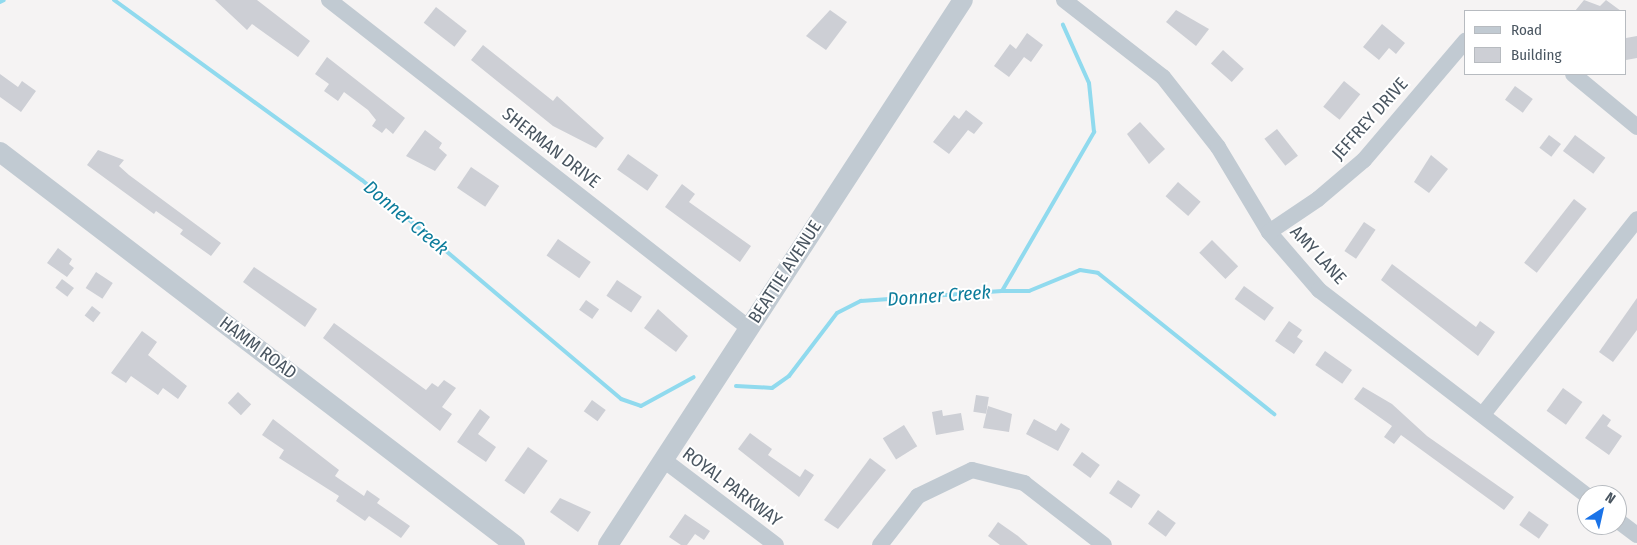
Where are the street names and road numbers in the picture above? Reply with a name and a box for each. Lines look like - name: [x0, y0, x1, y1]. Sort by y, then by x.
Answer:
- street label: JEFFREY DRIVE: [1327, 73, 1413, 165]
- street label: SHERMAN DRIVE: [498, 103, 604, 193]
- street label: BEATTIE AVENUE: [744, 217, 826, 327]
- street label: AMY LANE: [1286, 221, 1350, 289]
- street label: HAMM ROAD: [215, 312, 301, 384]
- street label: ROYAL PARKWAY: [678, 443, 786, 531]

